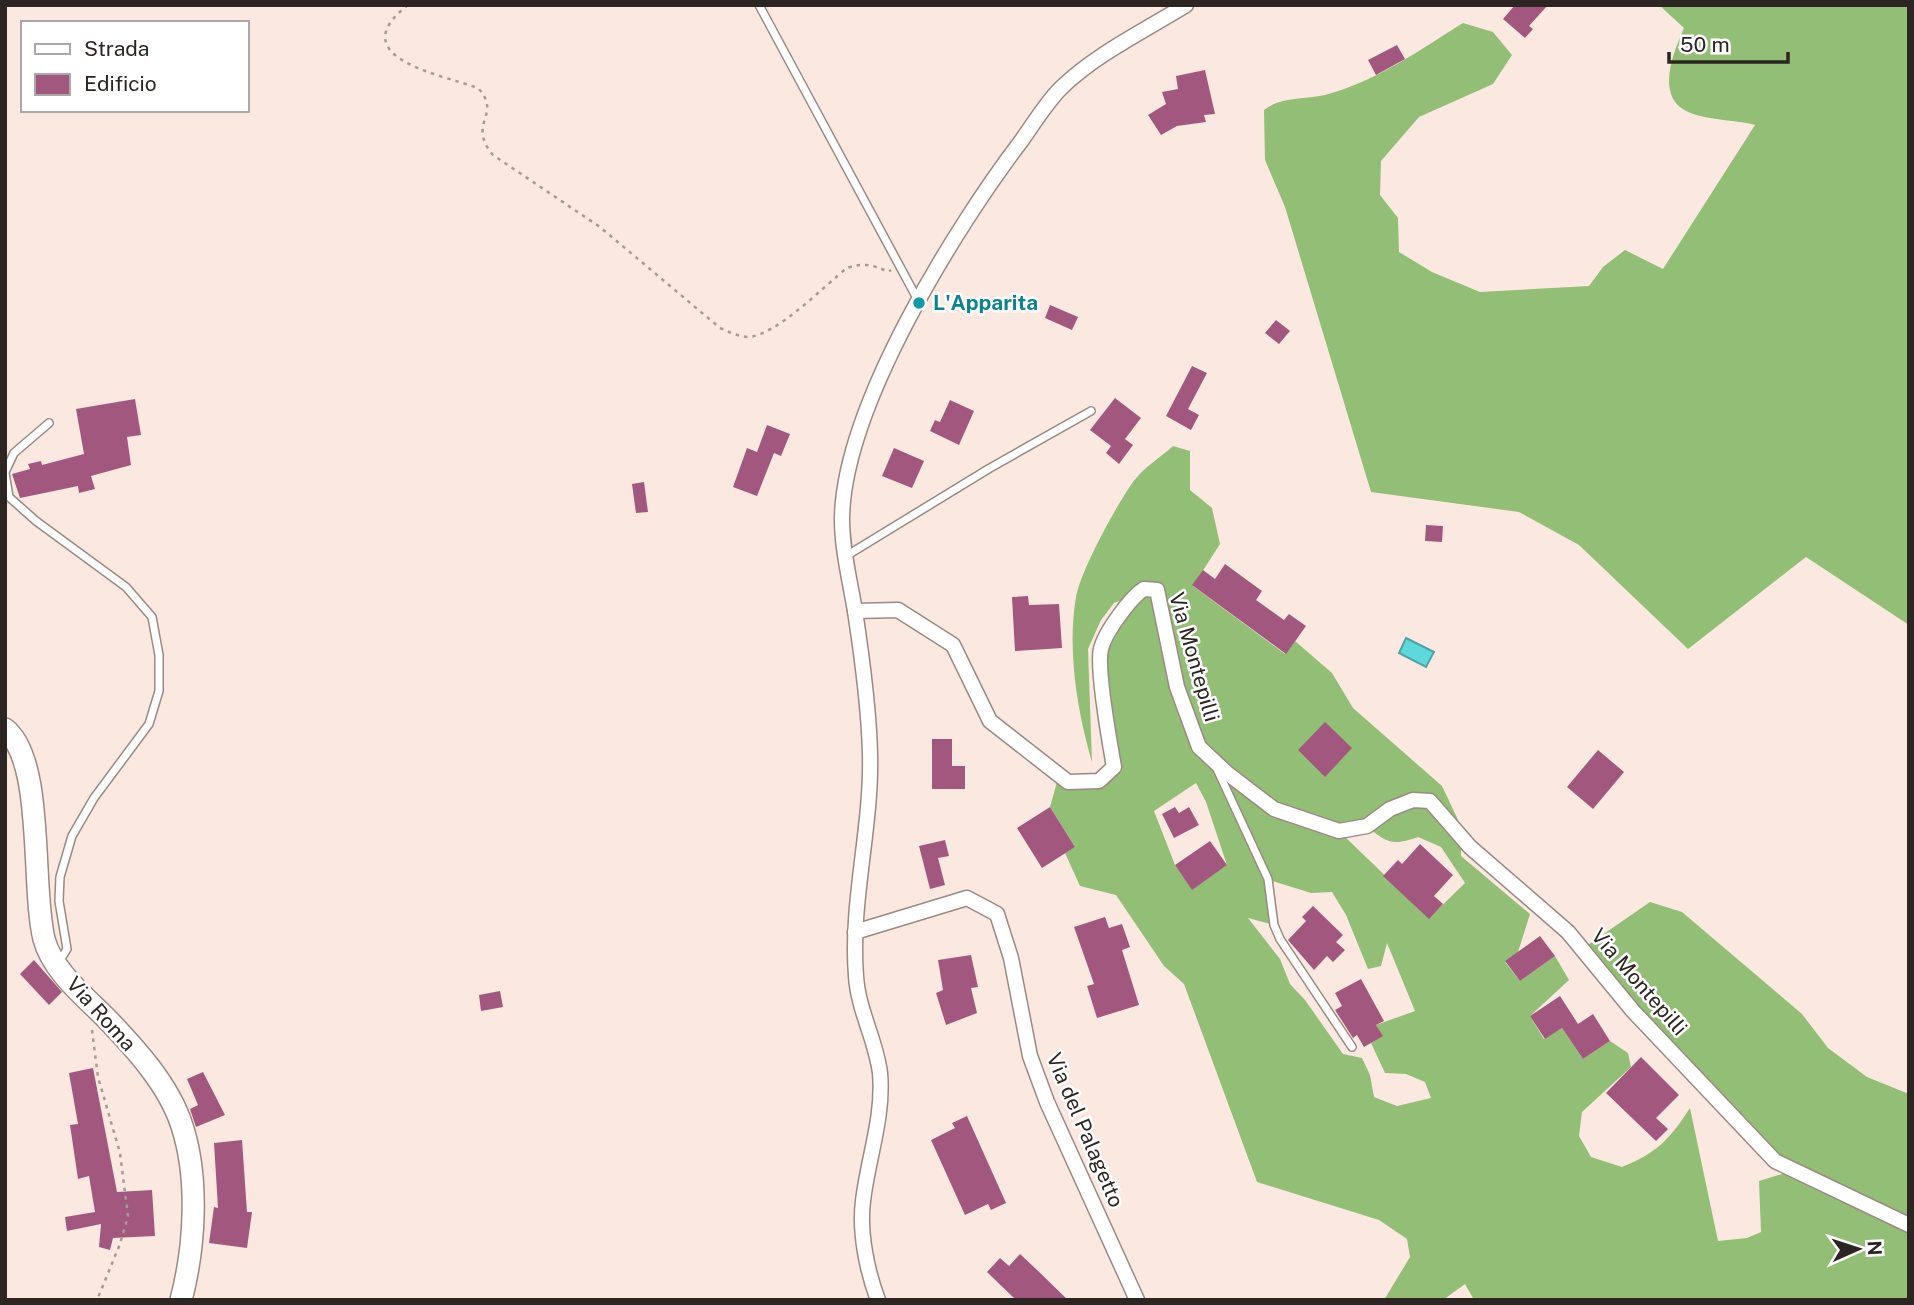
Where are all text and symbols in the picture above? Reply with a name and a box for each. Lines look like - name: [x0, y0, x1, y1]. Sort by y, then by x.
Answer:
- legend: [21, 21, 248, 112]
- scale bar: [1669, 21, 1788, 65]
- text: 50 m: [1680, 32, 1730, 57]
- text: Strada: [84, 36, 149, 61]
- text: Edificio: [84, 71, 157, 96]
- place label: L'Apparita: [933, 290, 1038, 315]
- marker: L'Apparita: [911, 295, 927, 311]
- street label: Via Montepilli: [1164, 589, 1225, 724]
- street label: Via Montepilli: [1586, 923, 1692, 1040]
- street label: Via Roma: [61, 971, 141, 1056]
- street label: Via del Palagetto: [1042, 1049, 1129, 1211]
- north arrow: [1823, 1214, 1893, 1284]
- text: N: [1864, 1240, 1886, 1256]

